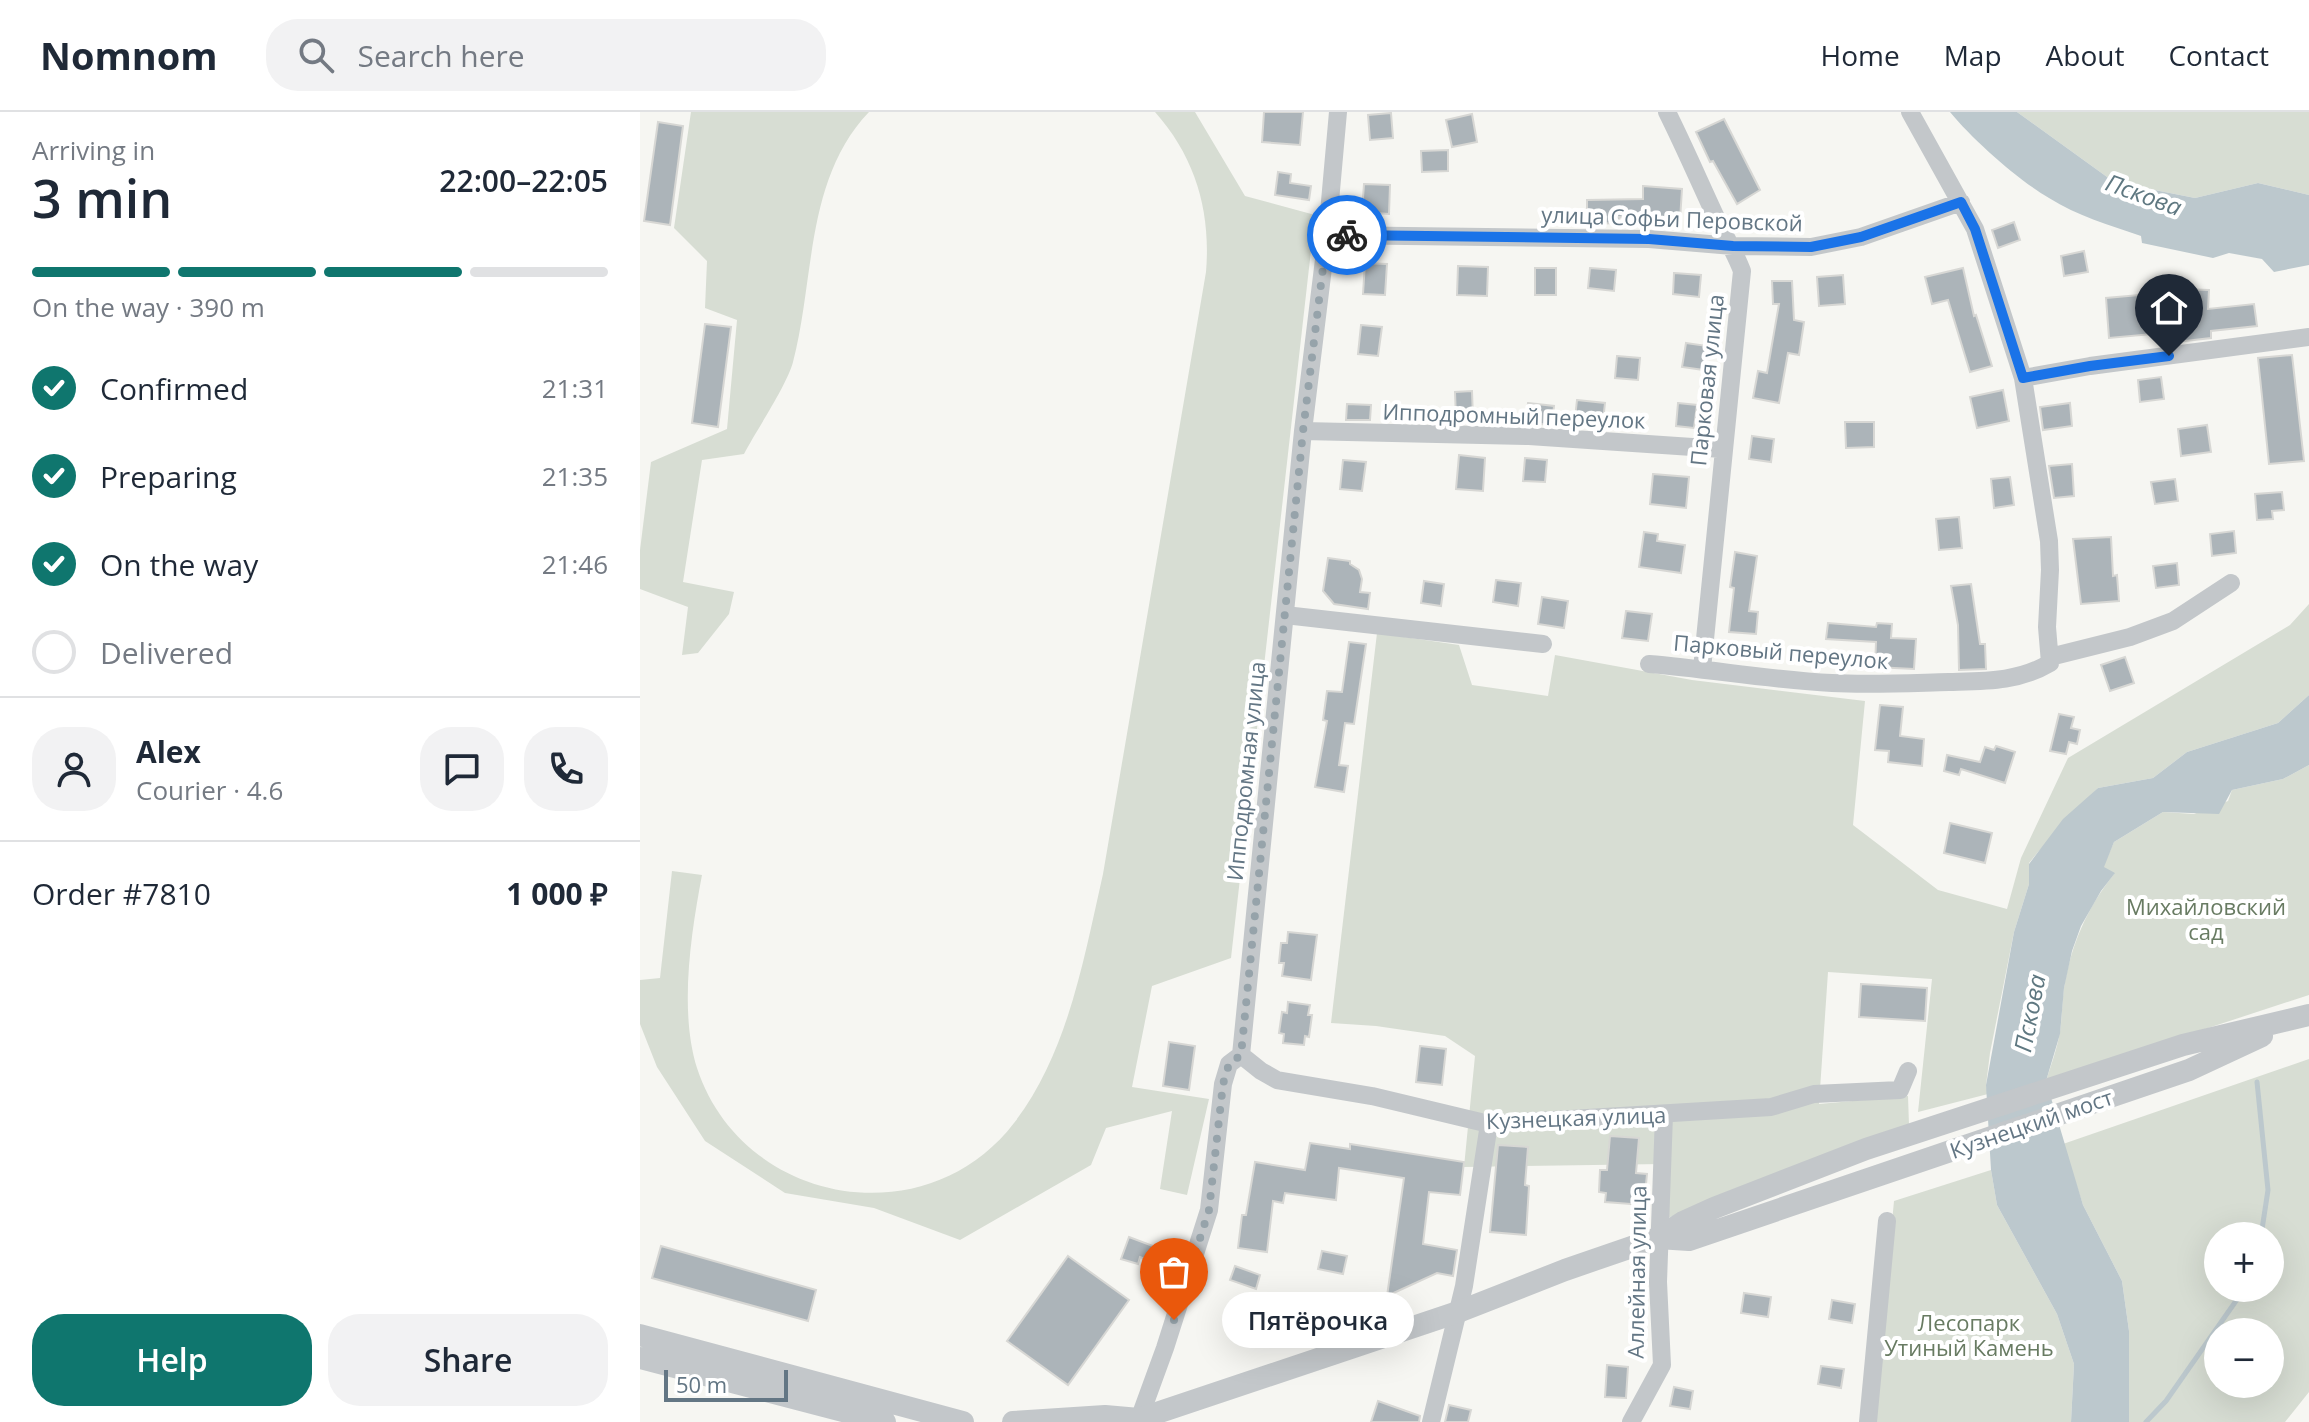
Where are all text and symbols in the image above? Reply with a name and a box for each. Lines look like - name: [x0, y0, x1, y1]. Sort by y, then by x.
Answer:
- search box: [266, 19, 826, 91]
- text: Nomnom: [40, 29, 218, 81]
- icon: search: [294, 33, 338, 77]
- text: Search here: [358, 35, 525, 76]
- text: Home: [1821, 36, 1900, 74]
- text: Map: [1944, 36, 2002, 74]
- text: About: [2046, 36, 2124, 74]
- text: Contact: [2168, 36, 2269, 74]
- text: Arriving in: [32, 132, 155, 168]
- text: 22:00–22:05: [439, 160, 608, 201]
- text: 3 min: [32, 162, 172, 233]
- water label: Пскова: [2101, 165, 2187, 223]
- courier: [1307, 195, 1387, 275]
- street label: улица Софьи Перовской: [1541, 198, 1803, 238]
- icon: bike: [1325, 213, 1369, 257]
- pin: [2135, 274, 2203, 356]
- icon: home: [2147, 286, 2191, 330]
- text: On the way · 390 m: [32, 289, 265, 325]
- street label: Парковая улица: [1682, 293, 1730, 467]
- icon: check: [32, 366, 76, 410]
- text: Confirmed: [100, 368, 248, 409]
- text: 21:31: [542, 370, 608, 406]
- street label: Ипподромный переулок: [1382, 395, 1647, 435]
- icon: check: [32, 454, 76, 498]
- text: Preparing: [100, 456, 237, 497]
- text: 21:35: [542, 458, 608, 494]
- icon: check: [32, 542, 76, 586]
- text: On the way: [100, 544, 258, 585]
- text: 21:46: [542, 546, 608, 582]
- street label: Парковый переулок: [1672, 627, 1890, 675]
- text: Delivered: [100, 632, 233, 673]
- street label: Ипподромная улица: [1219, 660, 1271, 882]
- button: person: [32, 727, 116, 811]
- button: chat: [420, 727, 504, 811]
- button: phone: [524, 727, 608, 811]
- text: Alex: [136, 731, 201, 772]
- text: Courier · 4.6: [136, 772, 283, 808]
- text: Order #7810: [32, 873, 211, 914]
- text: 1 000 ₽: [506, 873, 608, 914]
- park label: Михайловский сад: [2126, 891, 2286, 946]
- water label: Пскова: [2005, 971, 2053, 1055]
- street label: Кузнецкий мост: [1946, 1081, 2116, 1165]
- street label: Кузнецкая улица: [1485, 1099, 1667, 1135]
- street label: Аллейная улица: [1619, 1185, 1653, 1359]
- map controls: [2204, 1222, 2284, 1398]
- button: +: [2204, 1222, 2284, 1302]
- pin: [1140, 1238, 1208, 1320]
- icon: bag: [1152, 1250, 1196, 1294]
- callout: Пятёрочка: [1222, 1292, 1414, 1348]
- text: Пятёрочка: [1248, 1302, 1388, 1338]
- park label: Лесопарк Утиный Камень: [1884, 1307, 2054, 1362]
- button: Help: [32, 1314, 312, 1406]
- button: Share: [328, 1314, 608, 1406]
- button: −: [2204, 1318, 2284, 1398]
- scale bar: [664, 1366, 788, 1402]
- text: 50 m: [676, 1369, 727, 1399]

